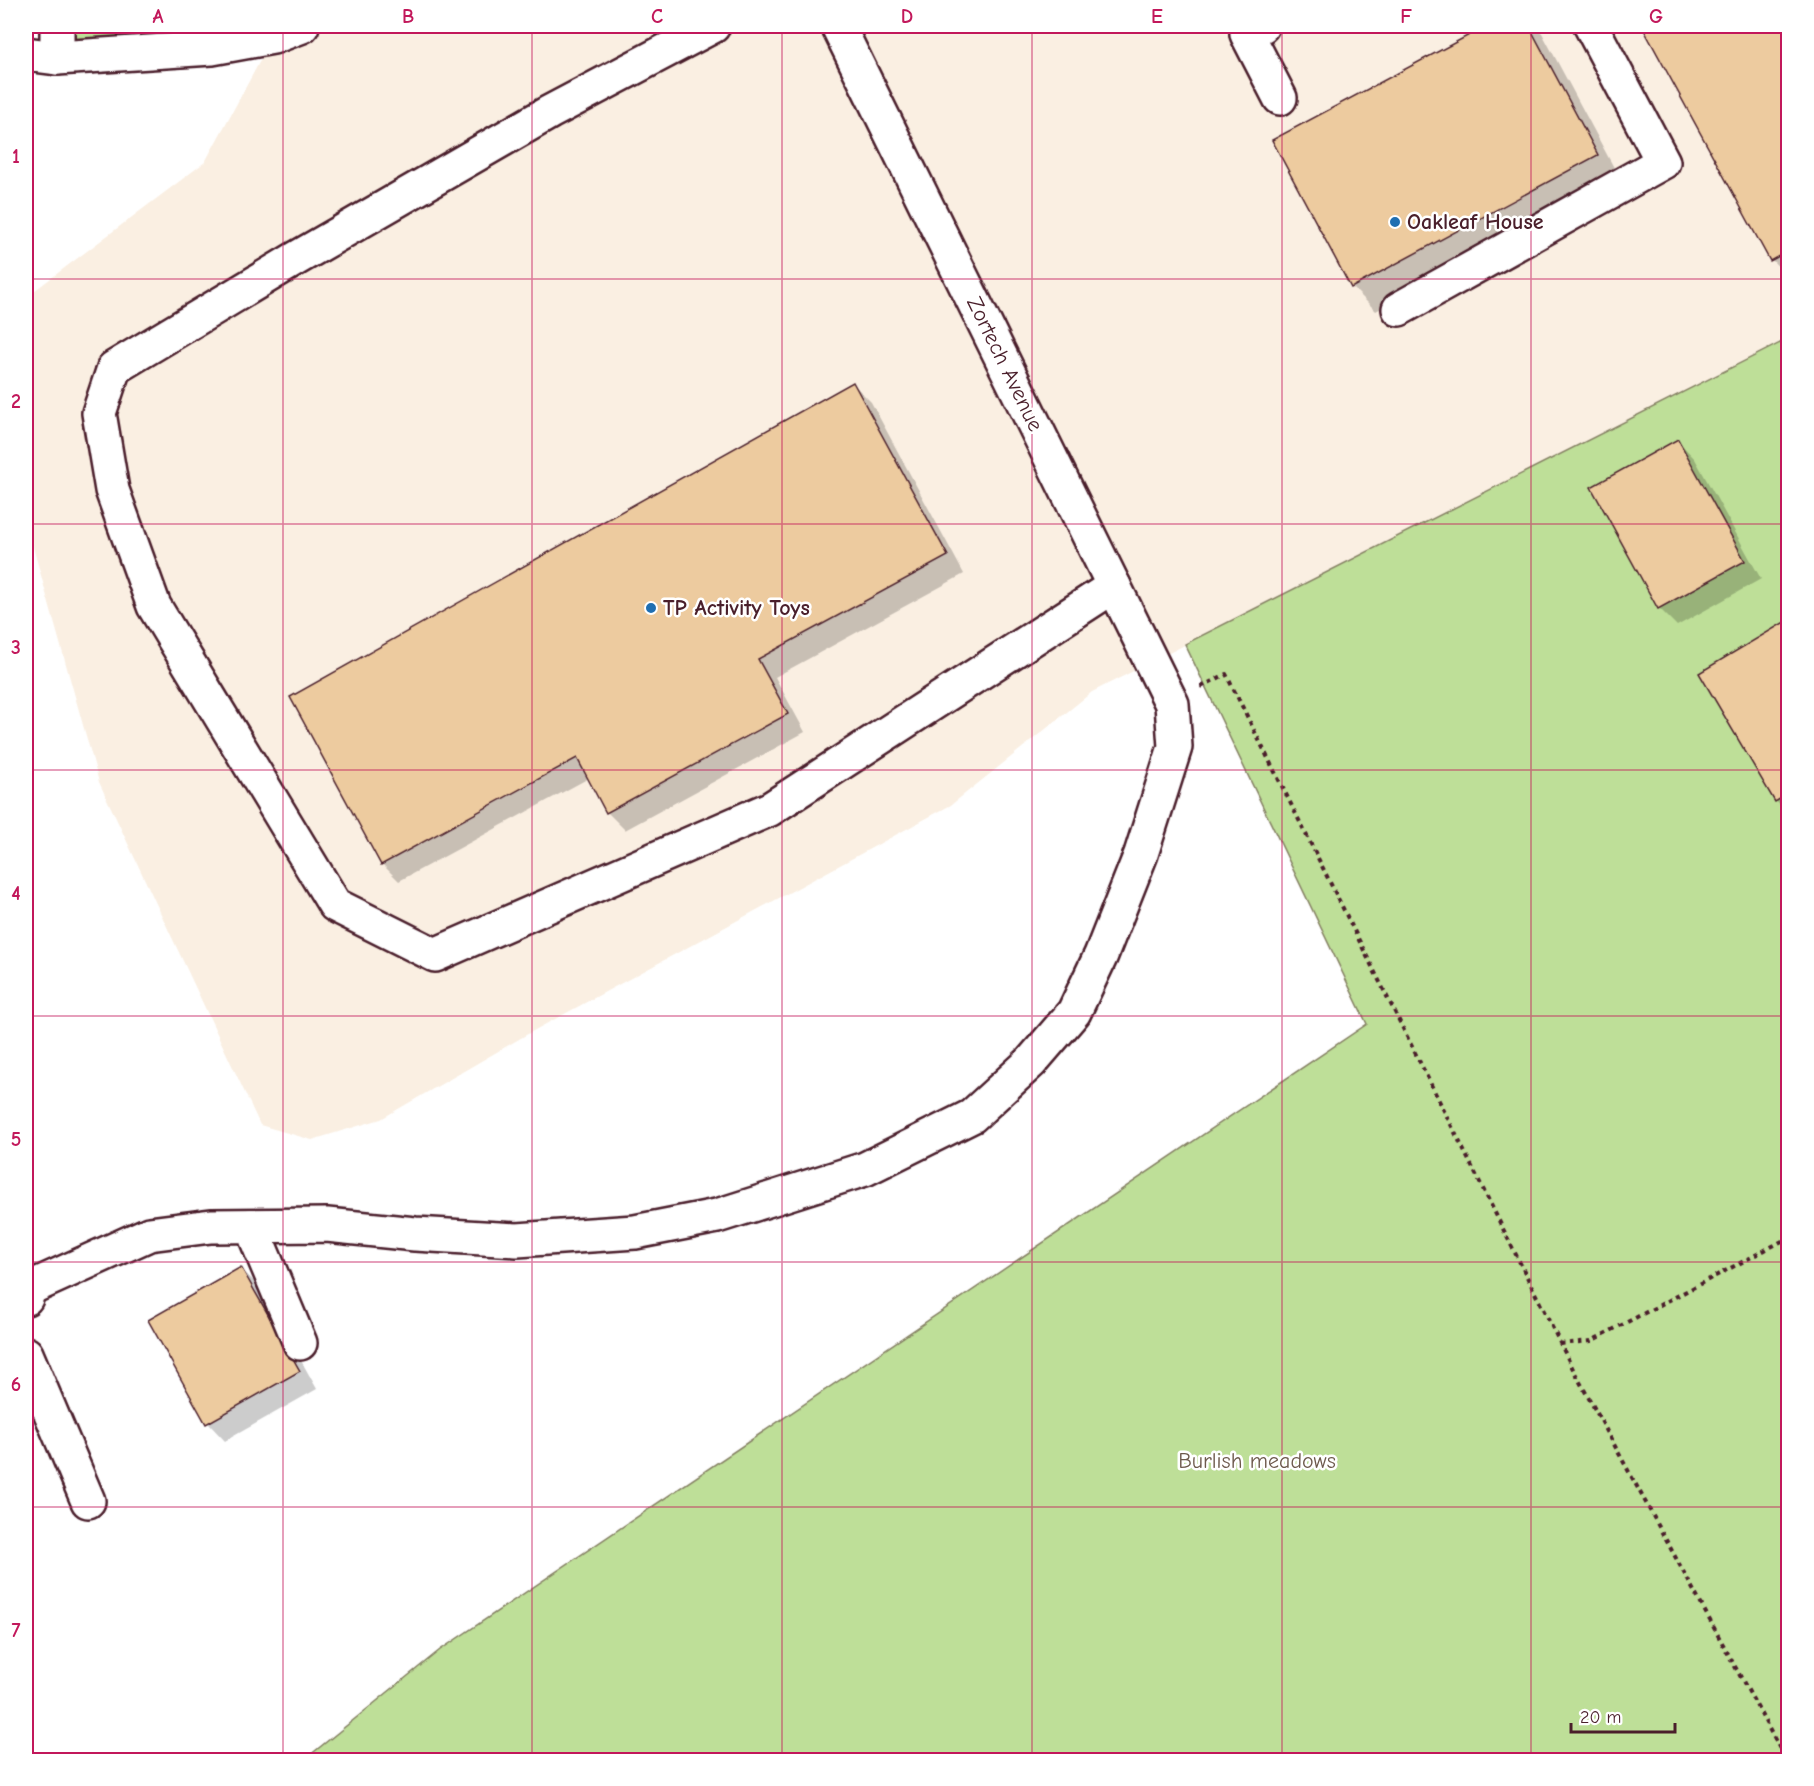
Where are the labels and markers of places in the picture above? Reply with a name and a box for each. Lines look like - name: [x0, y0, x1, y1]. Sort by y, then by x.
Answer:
- place label: Oakleaf House: [1407, 209, 1544, 235]
- marker: Oakleaf House: [1388, 215, 1402, 229]
- place label: TP Activity Toys: [663, 595, 810, 621]
- marker: TP Activity Toys: [644, 601, 658, 615]

